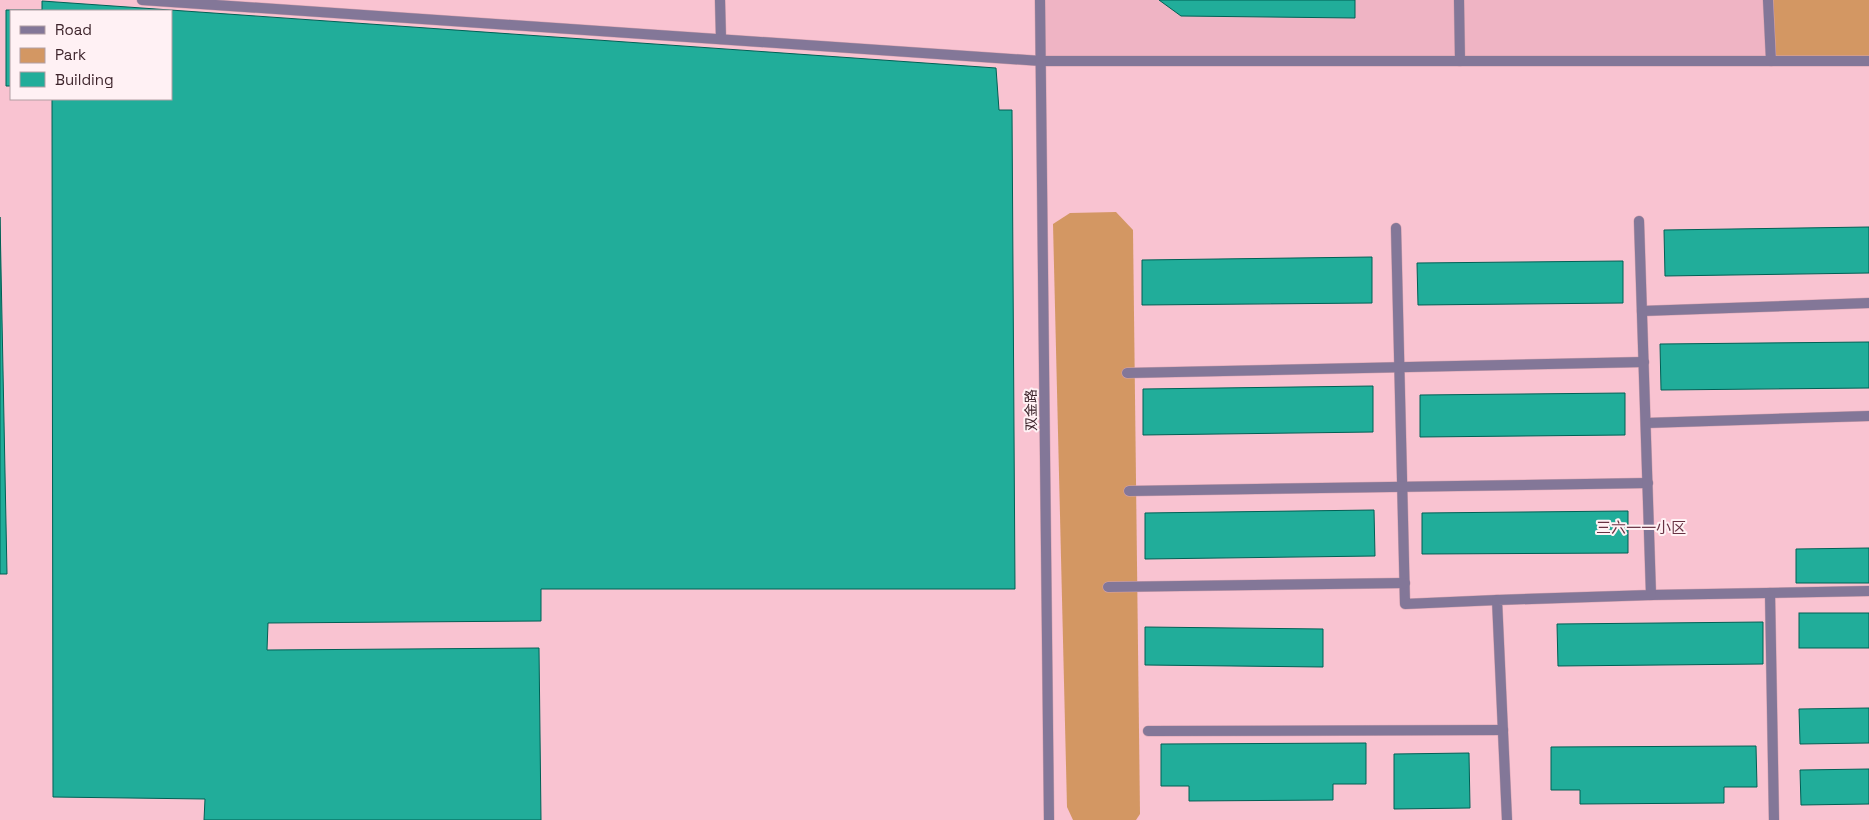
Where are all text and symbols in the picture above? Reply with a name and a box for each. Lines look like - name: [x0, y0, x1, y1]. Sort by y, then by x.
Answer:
- legend: [10, 10, 172, 100]
- text: Road: [55, 20, 92, 39]
- text: Park: [55, 45, 86, 64]
- text: Building: [55, 70, 114, 89]
- street label: 双金路: [1022, 389, 1040, 431]
- district label: 三六一一小区: [1596, 518, 1686, 537]

